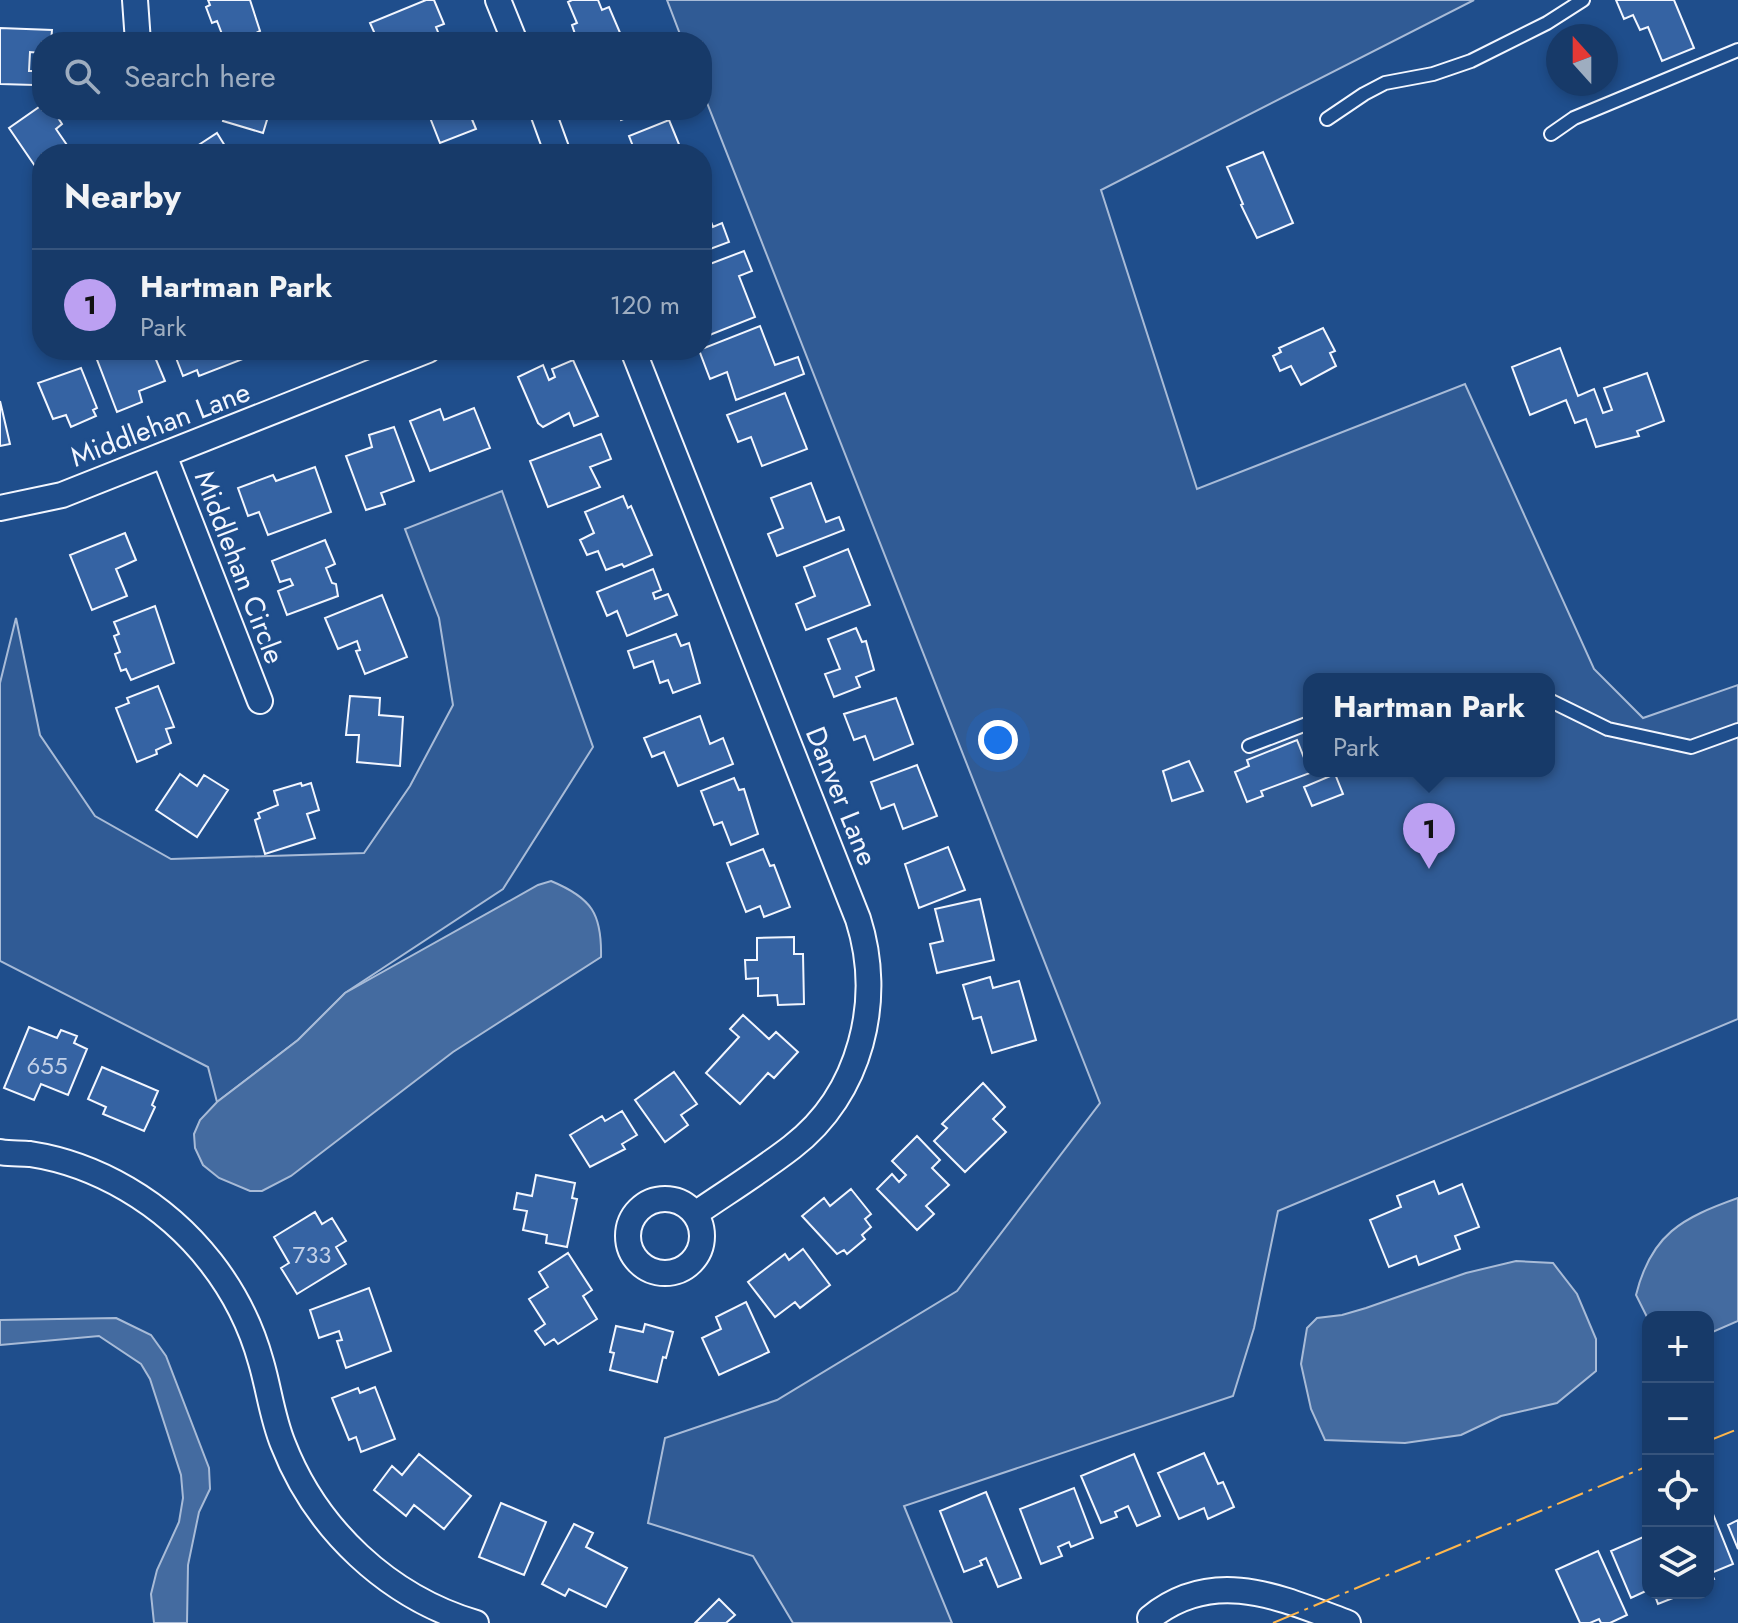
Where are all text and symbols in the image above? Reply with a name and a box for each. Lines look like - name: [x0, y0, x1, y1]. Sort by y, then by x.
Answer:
- north arrow: [1546, 24, 1618, 96]
- search box: [32, 32, 712, 120]
- icon: search: [60, 54, 104, 98]
- text: Search here: [124, 55, 276, 98]
- text: Nearby: [64, 172, 181, 221]
- text: Hartman Park: [140, 265, 332, 308]
- text: 1: [83, 286, 97, 324]
- text: 120 m: [610, 286, 680, 324]
- text: Park: [140, 308, 186, 346]
- street label: Middlehan Lane: [65, 371, 256, 478]
- street label: Middlehan Circle: [184, 465, 295, 670]
- popup: [1303, 673, 1555, 777]
- text: Hartman Park: [1333, 685, 1525, 728]
- your location: [978, 720, 1018, 760]
- street label: Danver Lane: [795, 721, 888, 872]
- text: Park: [1333, 728, 1379, 766]
- pin: 1: [1403, 803, 1455, 869]
- house number: 655: [27, 1048, 67, 1083]
- house number: 733: [293, 1237, 331, 1272]
- map controls: [1642, 1311, 1714, 1599]
- button: +: [1642, 1311, 1714, 1383]
- button: −: [1642, 1383, 1714, 1455]
- button: locate: [1642, 1455, 1714, 1527]
- button: layers: [1642, 1527, 1714, 1599]

